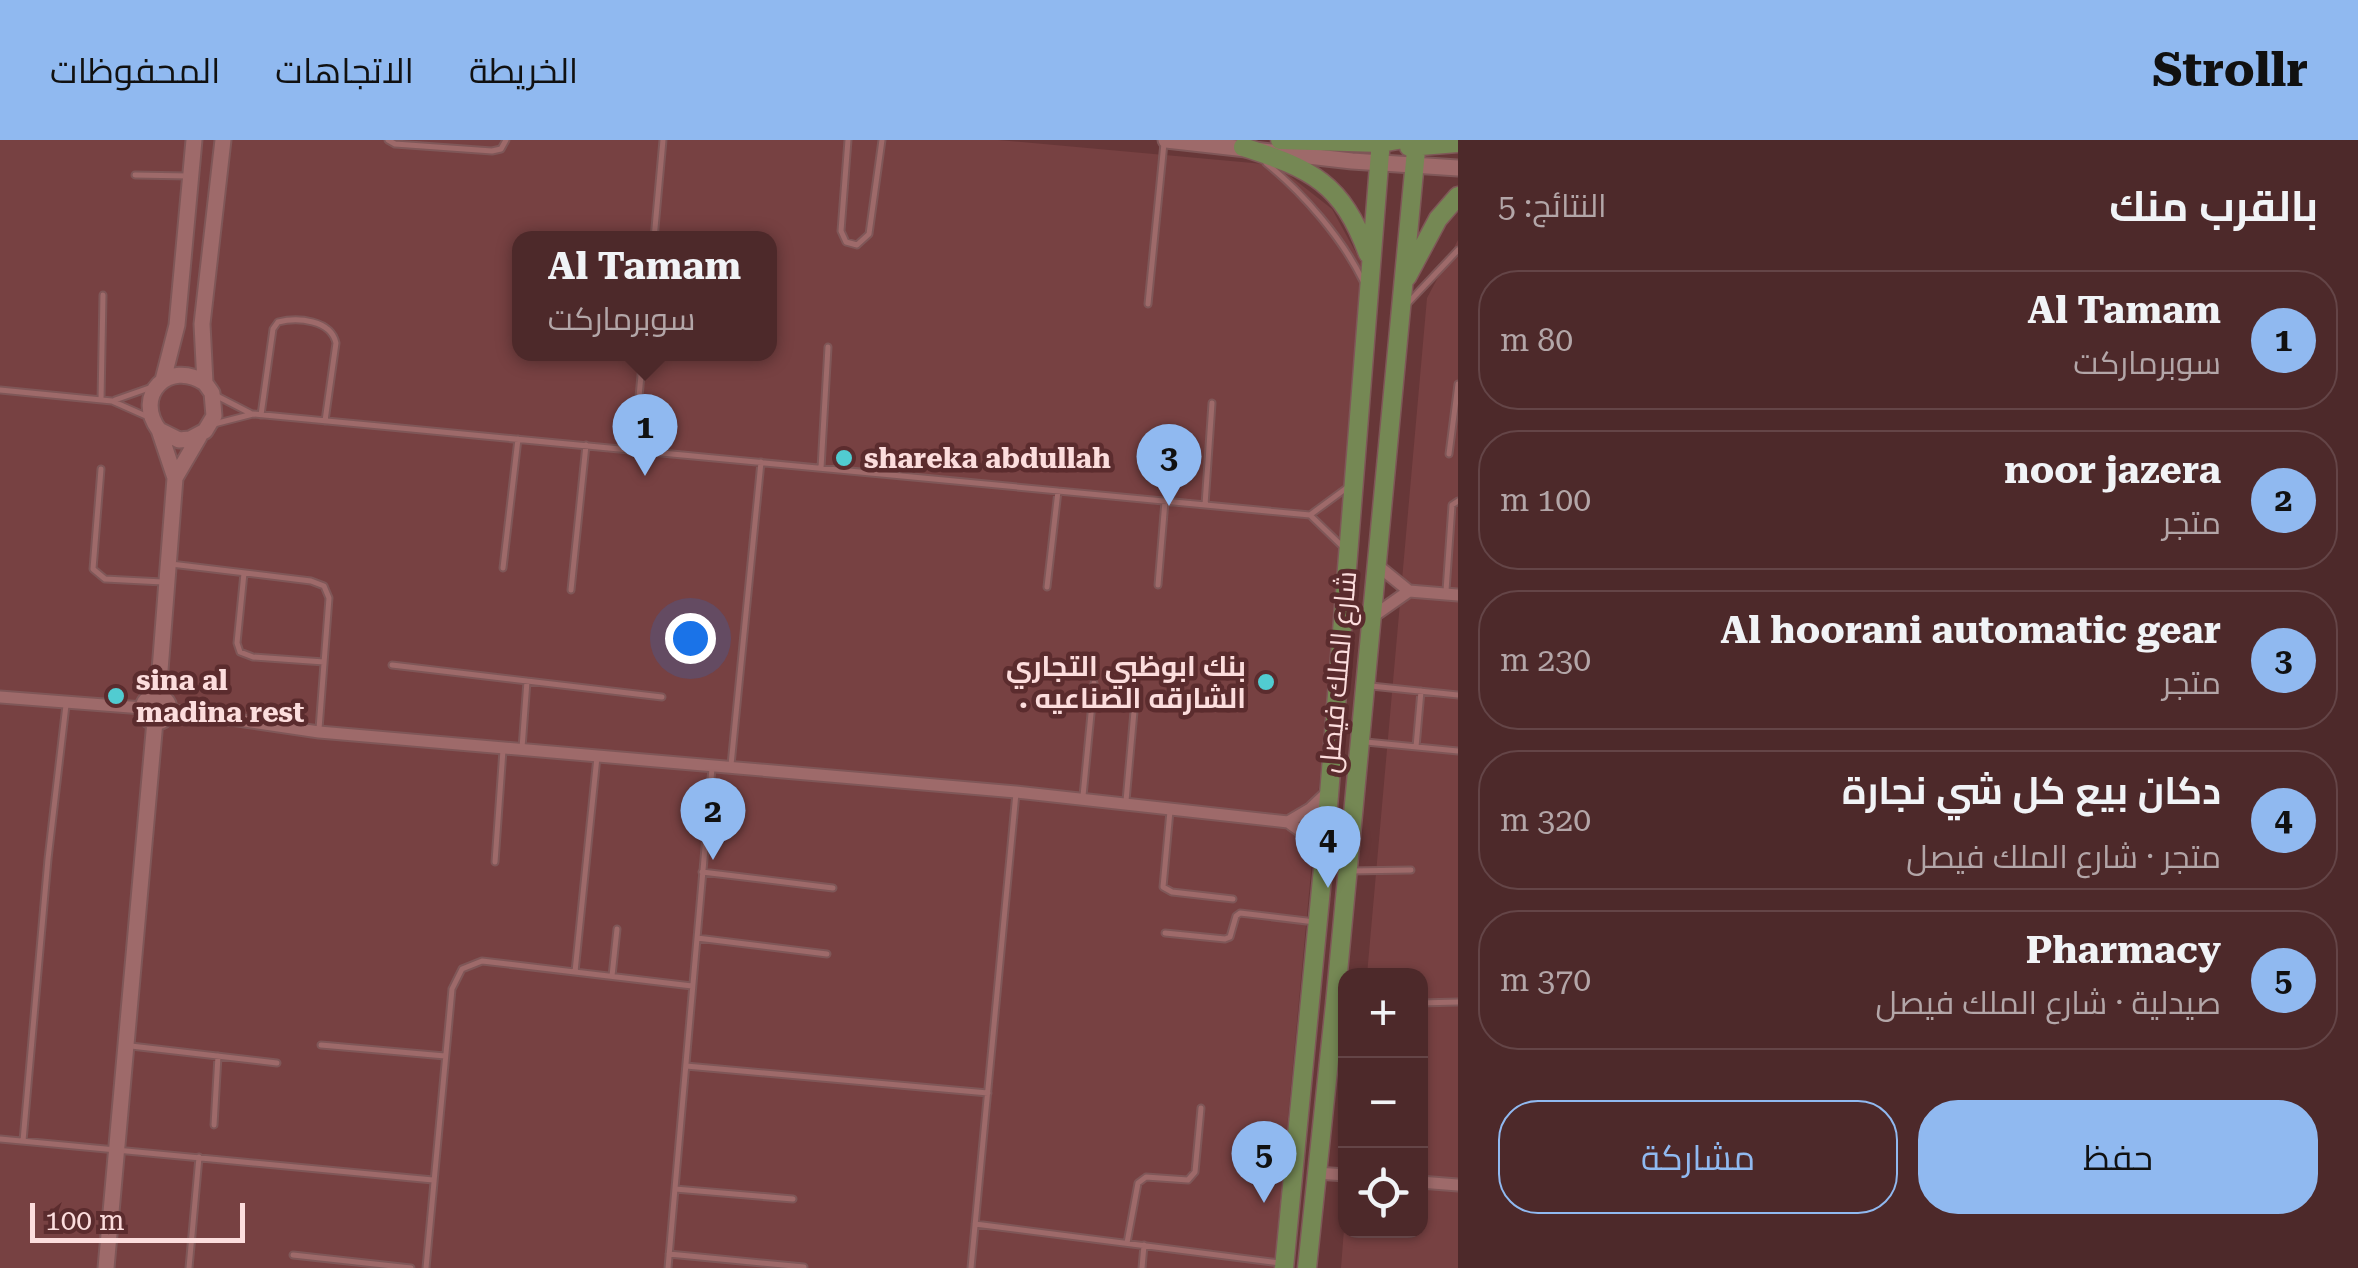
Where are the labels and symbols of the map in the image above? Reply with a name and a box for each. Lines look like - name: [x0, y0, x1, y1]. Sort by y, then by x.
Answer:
- pin: 1: [612, 394, 678, 476]
- pin: 3: [1136, 424, 1202, 506]
- place label: shareka abdullah: [864, 442, 1111, 475]
- marker: shareka abdullah: [833, 447, 855, 469]
- street label: شارع الملك فيصل: [1313, 570, 1365, 775]
- your location: [665, 613, 716, 664]
- place label: بنك ابوظبي التجاري . الشارقه الصناعيه: [1006, 650, 1246, 715]
- place label: sina al madina rest: [136, 664, 304, 729]
- marker: بنك ابوظبي التجاري . الشارقه الصناعيه: [1255, 671, 1277, 693]
- marker: sina al madina rest: [105, 685, 127, 707]
- pin: 2: [680, 778, 746, 860]
- pin: 4: [1296, 806, 1360, 888]
- pin: 5: [1232, 1120, 1296, 1203]
- scale bar: [30, 1198, 245, 1242]

